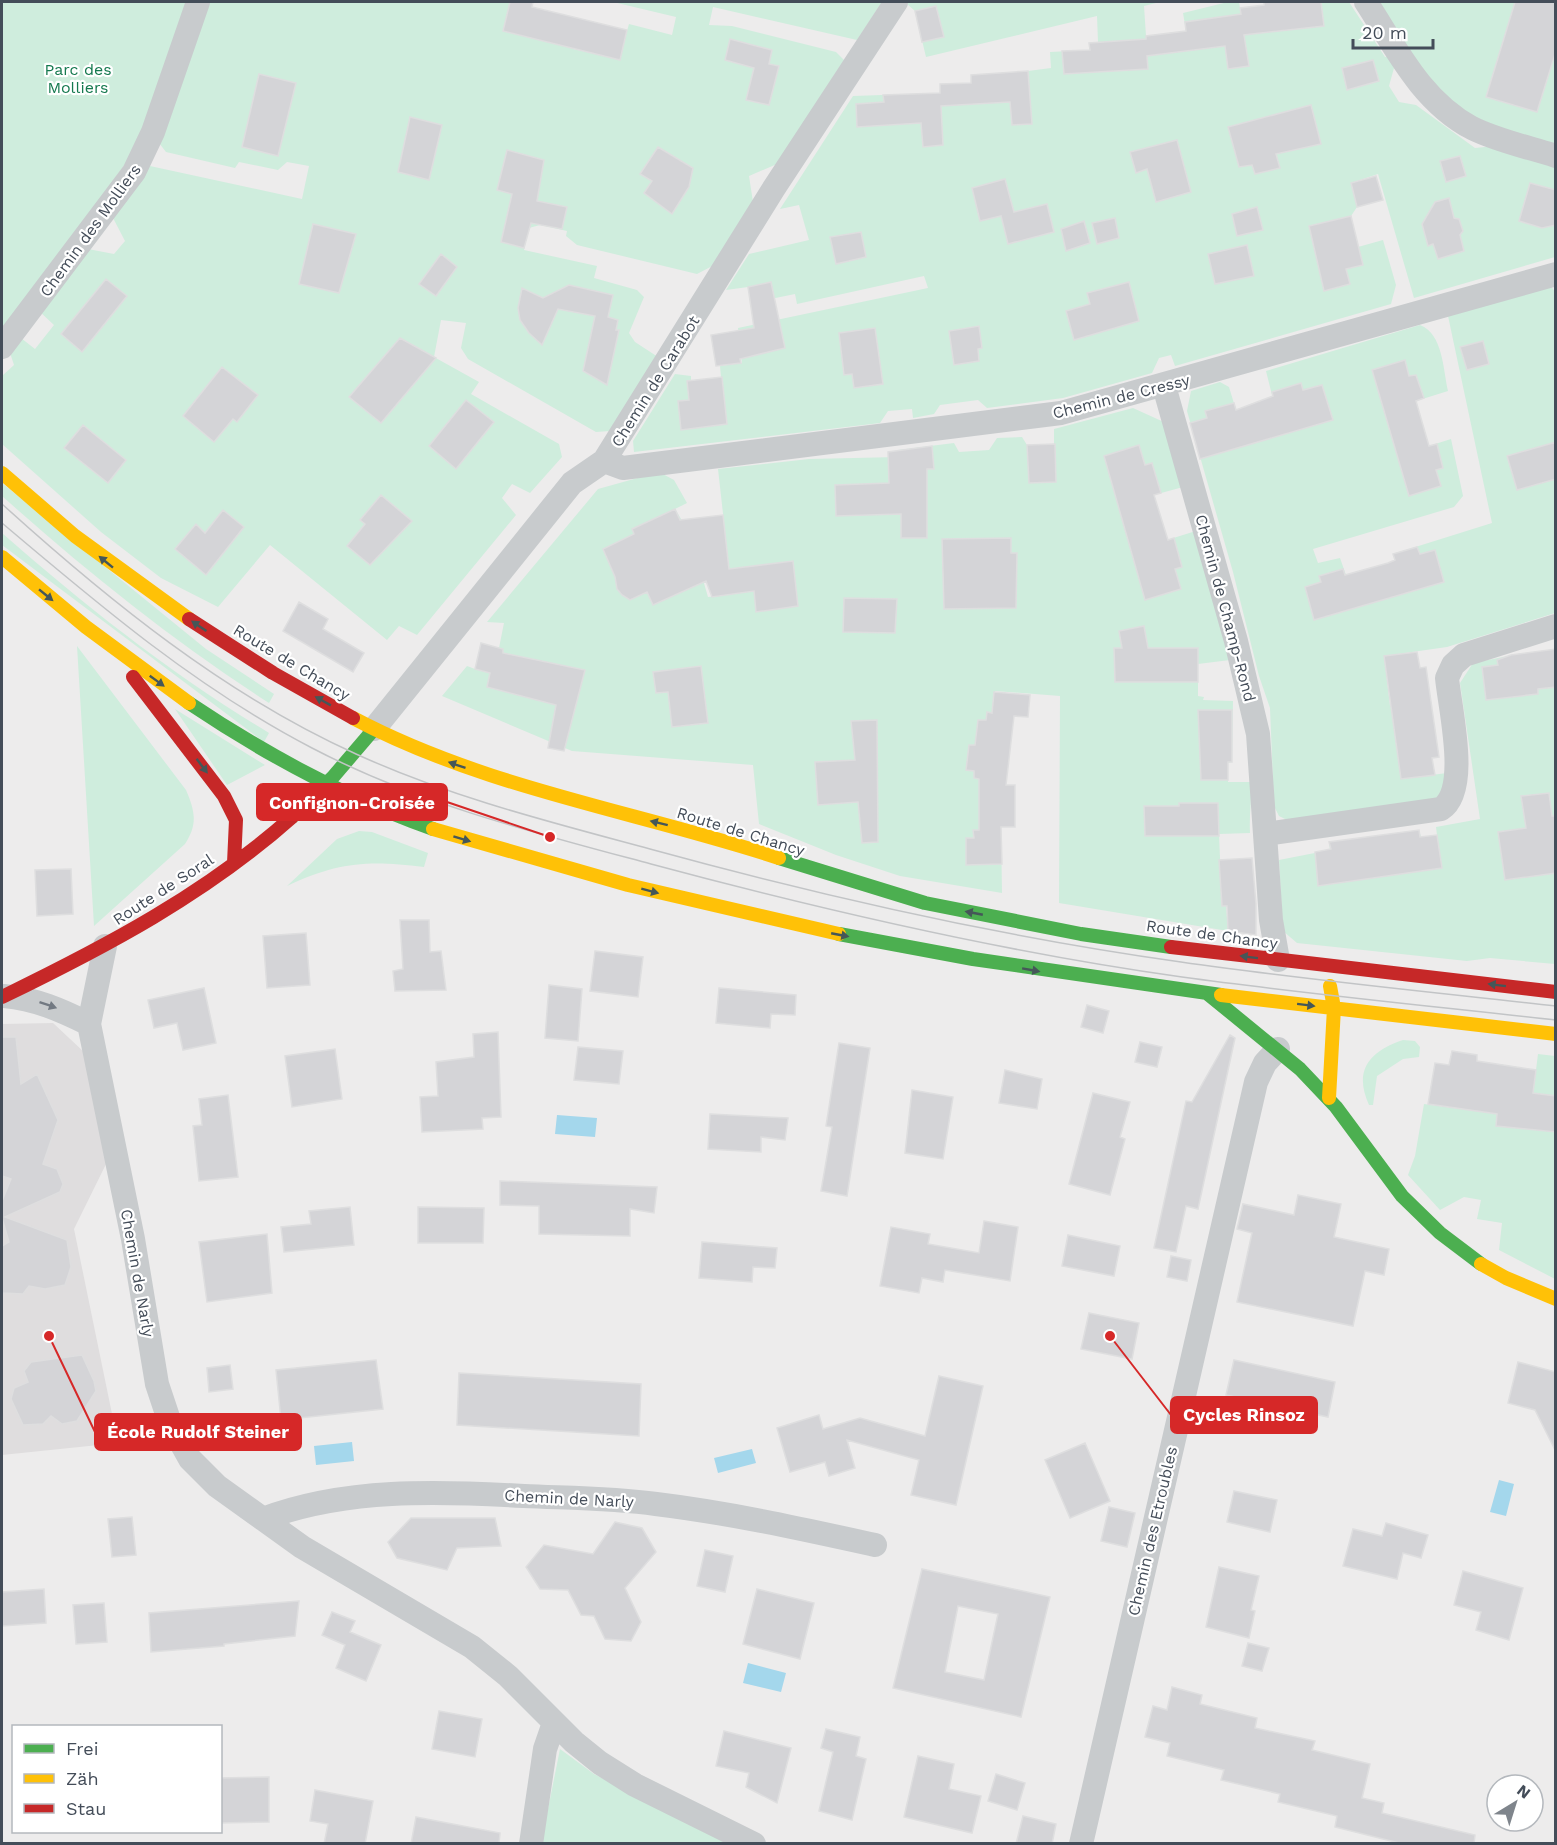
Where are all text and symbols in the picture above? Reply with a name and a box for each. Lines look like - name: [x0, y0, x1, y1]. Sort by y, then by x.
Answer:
- scale bar: [1353, 12, 1432, 50]
- text: 20 m: [1362, 22, 1407, 43]
- park label: Parc des Molliers: [44, 60, 112, 97]
- street label: Chemin des Molliers: [36, 160, 145, 300]
- street label: Chemin de Carabot: [607, 312, 704, 450]
- street label: Chemin de Cressy: [1051, 370, 1192, 423]
- street label: Chemin de Champ-Rond: [1191, 512, 1260, 704]
- one-way arrow: [98, 556, 114, 569]
- one-way arrow: [38, 588, 54, 601]
- one-way arrow: [191, 620, 208, 631]
- street label: Route de Chancy: [230, 620, 354, 705]
- one-way arrow: [150, 675, 165, 687]
- one-way arrow: [314, 696, 331, 706]
- one-way arrow: [195, 758, 208, 774]
- one-way arrow: [448, 760, 466, 770]
- callout: Confignon-Croisée: [257, 784, 447, 820]
- text: Confignon-Croisée: [269, 792, 435, 813]
- street label: Route de Chancy: [675, 803, 808, 860]
- one-way arrow: [650, 818, 668, 827]
- one-way arrow: [453, 834, 471, 844]
- street label: Route de Soral: [109, 850, 217, 929]
- one-way arrow: [641, 887, 659, 896]
- one-way arrow: [964, 908, 983, 917]
- street label: Route de Chancy: [1145, 916, 1280, 953]
- one-way arrow: [830, 931, 849, 940]
- one-way arrow: [1240, 952, 1259, 961]
- one-way arrow: [1022, 965, 1041, 974]
- one-way arrow: [1488, 980, 1507, 990]
- one-way arrow: [1297, 1000, 1316, 1010]
- one-way arrow: [39, 1001, 57, 1011]
- street label: Chemin de Narly: [117, 1208, 158, 1339]
- callout: Cycles Rinsoz: [1171, 1397, 1317, 1433]
- text: Cycles Rinsoz: [1183, 1404, 1305, 1425]
- callout: École Rudolf Steiner: [95, 1414, 301, 1450]
- text: École Rudolf Steiner: [107, 1421, 289, 1442]
- street label: Chemin des Etroubles: [1124, 1445, 1181, 1618]
- street label: Chemin de Narly: [504, 1486, 635, 1511]
- legend: [12, 1725, 222, 1833]
- text: Frei: [66, 1738, 98, 1759]
- text: Zäh: [66, 1768, 99, 1789]
- north arrow: [1485, 1773, 1545, 1833]
- text: N: [1513, 1780, 1534, 1803]
- text: Stau: [66, 1798, 106, 1819]

